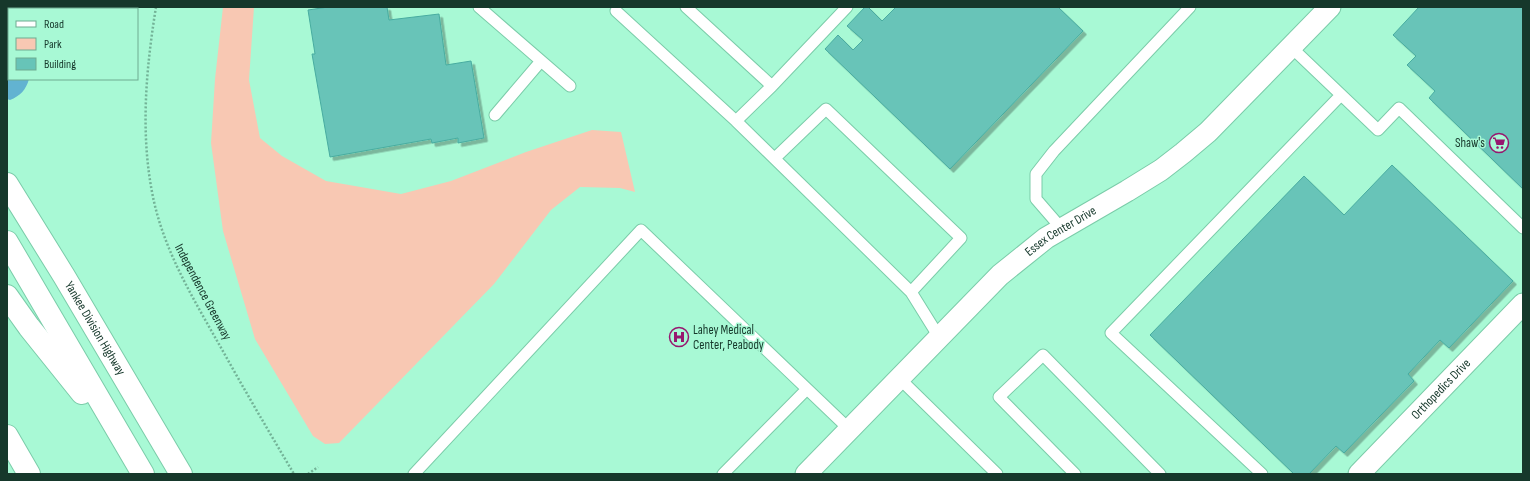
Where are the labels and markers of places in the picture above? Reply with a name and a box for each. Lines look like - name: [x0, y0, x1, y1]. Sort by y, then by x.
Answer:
- supermarket icon: Shaw's: [1488, 132, 1510, 154]
- place label: Shaw's: [1455, 135, 1485, 151]
- place label: Lahey Medical Center, Peabody: [693, 322, 764, 353]
- hospital icon: Lahey Medical Center, Peabody: [668, 326, 690, 348]

